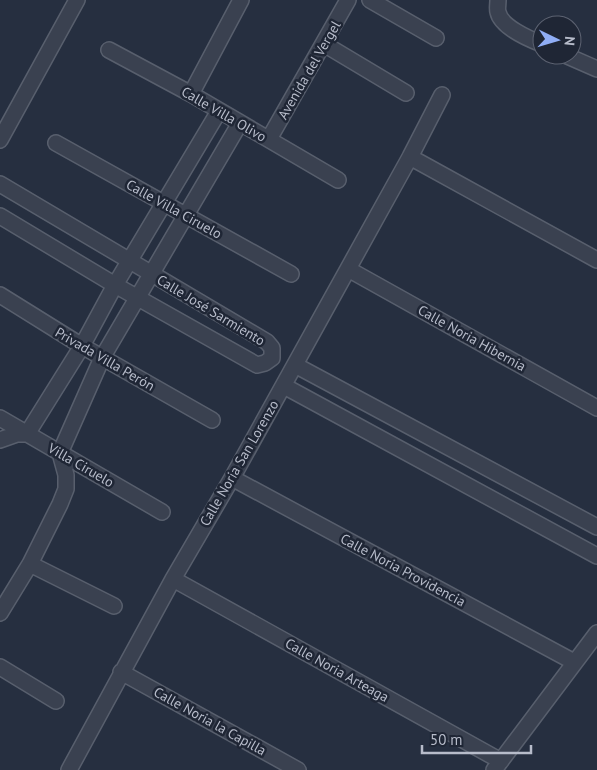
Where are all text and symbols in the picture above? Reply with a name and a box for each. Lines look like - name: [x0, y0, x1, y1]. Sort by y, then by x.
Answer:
- north arrow: [532, 15, 582, 65]
- street label: Avenida del Vergel: [274, 18, 344, 122]
- text: N: [561, 36, 579, 47]
- street label: Calle Villa Olivo: [178, 82, 270, 146]
- street label: Calle Villa Ciruelo: [123, 175, 225, 243]
- street label: Calle José Sarmiento: [154, 271, 268, 349]
- street label: Calle Noria Hibernia: [415, 301, 529, 375]
- street label: Privada Villa Perón: [52, 323, 158, 395]
- street label: Calle Noria San Lorenzo: [196, 397, 282, 529]
- street label: Villa Ciruelo: [44, 438, 117, 491]
- street label: Calle Noria Providencia: [337, 529, 469, 611]
- street label: Calle Noria Arteaga: [282, 634, 392, 706]
- street label: Calle Noria la Capilla: [151, 683, 269, 759]
- scale bar: [422, 722, 531, 754]
- text: 50 m: [430, 730, 463, 749]

